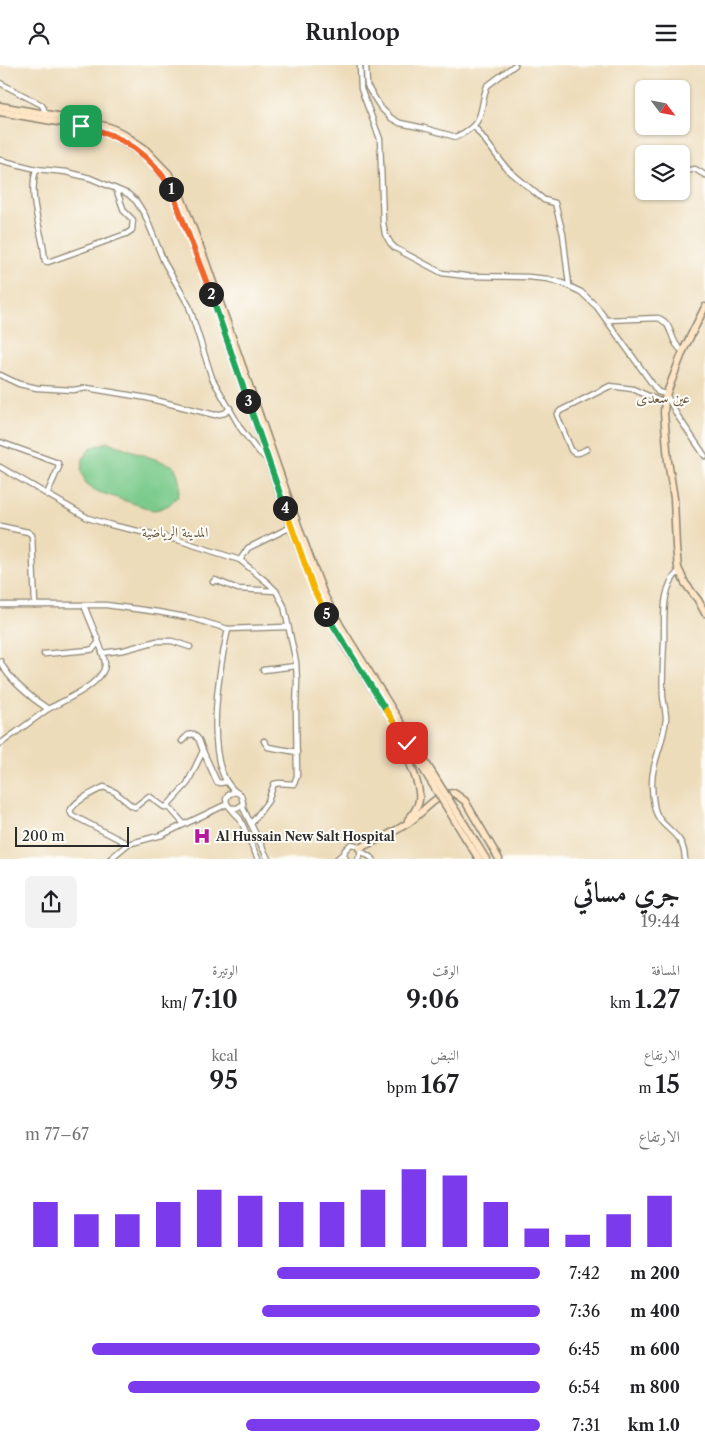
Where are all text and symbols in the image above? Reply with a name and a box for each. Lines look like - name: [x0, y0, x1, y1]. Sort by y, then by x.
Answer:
- icon: person: [25, 19, 53, 47]
- text: Runloop: [305, 19, 400, 46]
- icon: menu: [652, 19, 680, 47]
- north arrow: [635, 80, 690, 135]
- map controls: [635, 80, 690, 200]
- pin: [60, 105, 102, 147]
- icon: arrive: [67, 112, 95, 140]
- button: layers: [635, 145, 690, 200]
- pin: 1: [158, 177, 184, 201]
- text: 1: [168, 180, 175, 198]
- pin: 2: [198, 281, 224, 307]
- text: 2: [207, 285, 216, 303]
- district label: عين سعدى: [636, 388, 690, 407]
- pin: 3: [236, 389, 260, 413]
- text: 3: [245, 392, 252, 410]
- pin: 4: [272, 495, 298, 521]
- text: 4: [281, 499, 290, 517]
- district label: المدينة الرياضية: [142, 523, 208, 541]
- pin: 5: [314, 601, 338, 627]
- text: 5: [323, 605, 330, 623]
- pin: [386, 722, 428, 764]
- icon: check: [393, 729, 421, 757]
- scale bar: [15, 823, 129, 847]
- hospital icon: Al Hussain New Salt Hospital: [192, 826, 212, 846]
- text: 200 m: [22, 827, 65, 845]
- place label: Al Hussain New Salt Hospital: [215, 829, 395, 844]
- text: جري مسائي: [573, 875, 680, 909]
- button: share: [25, 876, 77, 928]
- text: 19:44: [641, 911, 680, 931]
- text: الوتيرة: [212, 961, 238, 979]
- text: الوقت: [432, 961, 459, 979]
- text: المسافة: [651, 961, 680, 979]
- text: 7:10: [191, 984, 238, 1015]
- text: 9:06: [406, 984, 459, 1015]
- text: 1.27: [635, 984, 680, 1015]
- text: /km: [161, 994, 191, 1012]
- text: km: [610, 994, 635, 1012]
- text: النبض: [430, 1046, 459, 1064]
- text: الارتفاع: [644, 1046, 680, 1064]
- text: kcal: [212, 1047, 238, 1065]
- text: 95: [209, 1065, 238, 1096]
- text: 167: [421, 1069, 459, 1100]
- text: 15: [655, 1069, 680, 1100]
- text: bpm: [387, 1079, 421, 1097]
- text: m: [638, 1079, 655, 1097]
- text: 67–77 m: [25, 1124, 89, 1144]
- text: الارتفاع: [638, 1126, 680, 1146]
- text: 7:42: [569, 1263, 600, 1283]
- text: 200 m: [630, 1263, 680, 1283]
- text: 7:36: [569, 1301, 600, 1321]
- text: 400 m: [630, 1301, 680, 1321]
- text: 6:45: [568, 1339, 600, 1359]
- text: 600 m: [630, 1339, 680, 1359]
- text: 6:54: [568, 1377, 600, 1397]
- text: 800 m: [630, 1377, 680, 1397]
- text: 7:31: [572, 1415, 600, 1435]
- text: 1.0 km: [628, 1415, 680, 1435]

